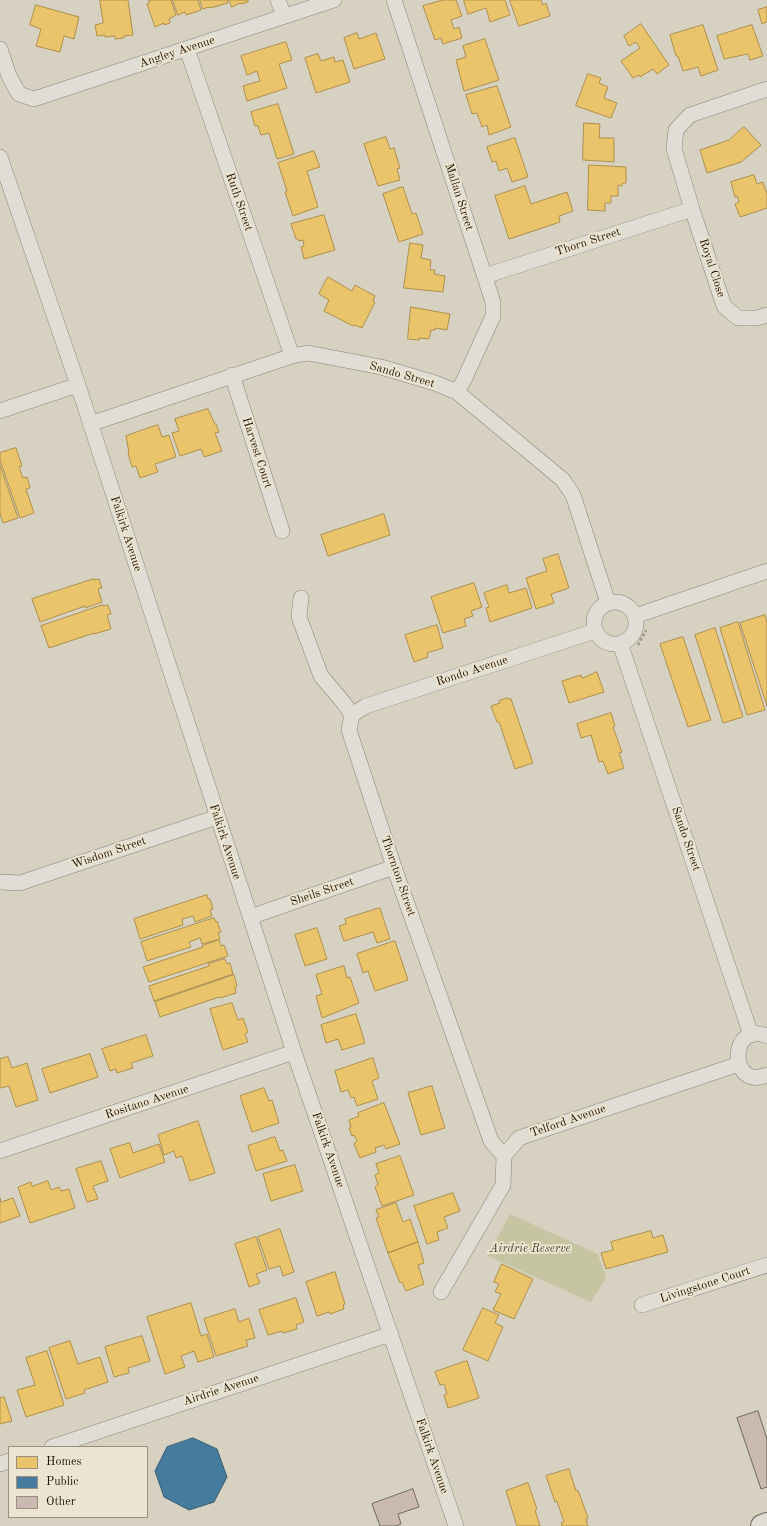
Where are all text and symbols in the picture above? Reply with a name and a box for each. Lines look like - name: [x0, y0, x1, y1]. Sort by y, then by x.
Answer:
- street label: Angley Avenue: [137, 33, 217, 71]
- street label: Mallan Street: [441, 161, 477, 233]
- street label: Ruth Street: [222, 171, 256, 233]
- street label: Thorn Street: [554, 225, 622, 259]
- street label: Royal Close: [696, 237, 728, 299]
- street label: Sando Street: [368, 359, 436, 391]
- street label: Harvest Court: [239, 416, 275, 490]
- street label: Falkirk Avenue: [107, 494, 145, 574]
- street label: Rondo Avenue: [434, 653, 510, 689]
- street label: Falkirk Avenue: [206, 802, 244, 882]
- street label: Sando Street: [668, 805, 704, 873]
- street label: Wisdom Street: [70, 834, 148, 872]
- street label: Thornton Street: [377, 834, 419, 918]
- street label: Sheils Street: [288, 874, 356, 910]
- street label: Rositano Avenue: [103, 1082, 191, 1122]
- street label: Telford Avenue: [528, 1101, 608, 1141]
- street label: Falkirk Avenue: [308, 1110, 348, 1190]
- park label: Airdrie Reserve: [490, 1242, 570, 1256]
- street label: Livingstone Court: [658, 1264, 752, 1306]
- street label: Airdrie Avenue: [181, 1371, 261, 1409]
- street label: Falkirk Avenue: [412, 1416, 452, 1496]
- legend: [8, 1446, 148, 1518]
- text: Homes: [46, 1456, 82, 1468]
- text: Public: [46, 1476, 78, 1488]
- text: Other: [46, 1496, 76, 1508]

